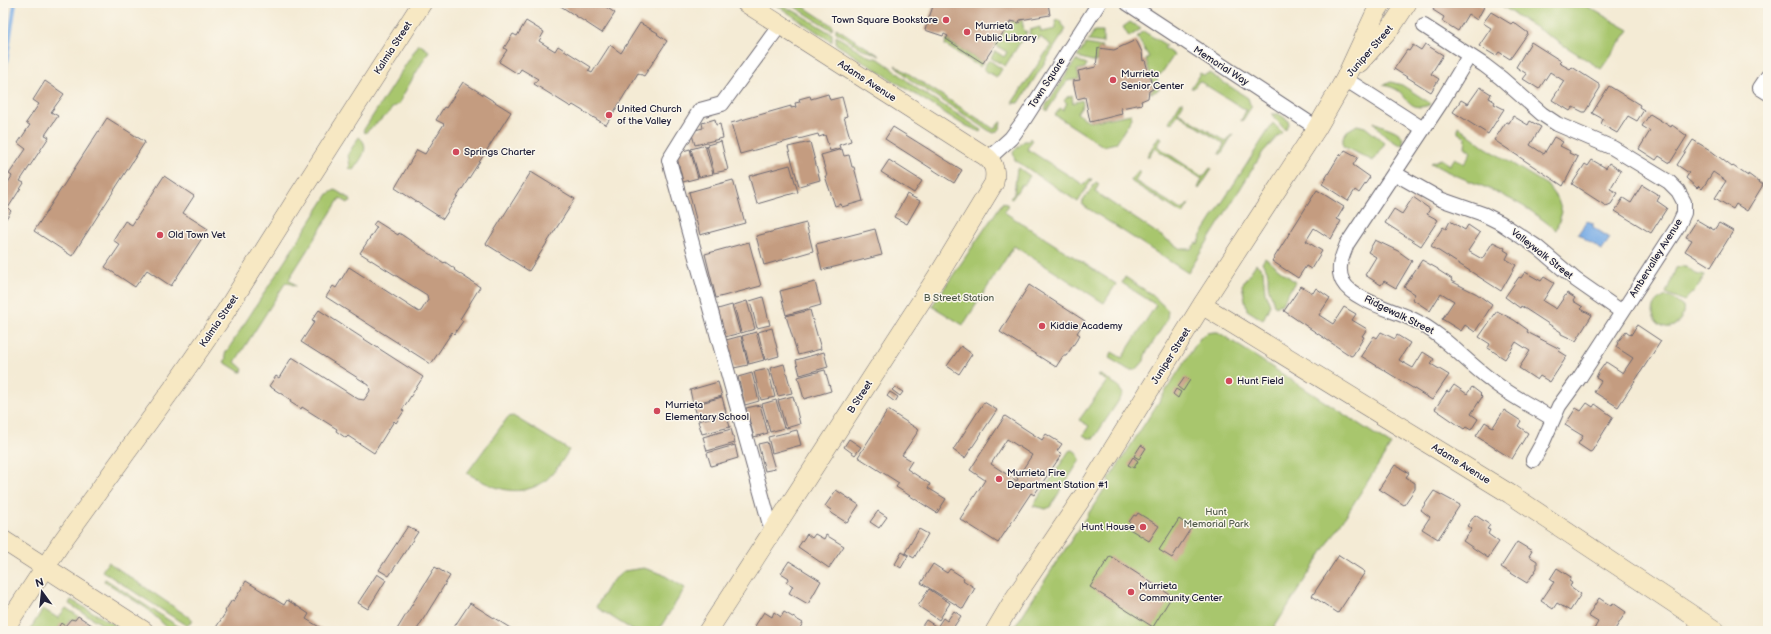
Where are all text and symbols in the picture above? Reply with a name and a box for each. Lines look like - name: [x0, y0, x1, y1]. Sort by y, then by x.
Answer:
- place label: Town Square Bookstore: [832, 14, 938, 26]
- marker: Town Square Bookstore: [941, 15, 951, 25]
- street label: Kalmia Street: [372, 19, 414, 77]
- place label: Murrieta Public Library: [975, 20, 1037, 44]
- street label: Juniper Street: [1344, 23, 1396, 79]
- marker: Murrieta Public Library: [962, 27, 972, 37]
- street label: Memorial Way: [1191, 44, 1251, 89]
- street label: Town Square: [1026, 55, 1068, 111]
- street label: Adams Avenue: [836, 58, 898, 104]
- place label: Murrieta Senior Center: [1121, 68, 1184, 92]
- marker: Murrieta Senior Center: [1108, 75, 1118, 85]
- place label: United Church of the Valley: [617, 103, 682, 127]
- marker: United Church of the Valley: [604, 110, 614, 120]
- place label: Springs Charter: [464, 146, 536, 158]
- marker: Springs Charter: [451, 147, 461, 157]
- street label: Ambervalley Avenue: [1627, 216, 1685, 299]
- street label: Valleywalk Street: [1509, 226, 1575, 282]
- place label: Old Town Vet: [168, 229, 226, 241]
- marker: Old Town Vet: [155, 230, 165, 240]
- park label: B Street Station: [924, 292, 995, 304]
- street label: Kalmia Street: [197, 293, 241, 349]
- street label: Ridgewalk Street: [1362, 293, 1436, 337]
- place label: Kiddie Academy: [1050, 320, 1123, 332]
- marker: Kiddie Academy: [1037, 321, 1047, 331]
- street label: Juniper Street: [1149, 326, 1193, 386]
- place label: Hunt Field: [1237, 375, 1284, 387]
- marker: Hunt Field: [1224, 376, 1234, 386]
- street label: B Street: [845, 378, 875, 416]
- place label: Murrieta Elementary School: [665, 399, 749, 423]
- marker: Murrieta Elementary School: [652, 406, 662, 416]
- street label: Adams Avenue: [1430, 441, 1493, 487]
- place label: Murrieta Fire Department Station #1: [1007, 467, 1108, 491]
- marker: Murrieta Fire Department Station #1: [994, 474, 1004, 484]
- park label: Hunt Memorial Park: [1183, 506, 1249, 530]
- place label: Hunt House: [1081, 521, 1135, 533]
- marker: Hunt House: [1138, 522, 1148, 532]
- north arrow: [22, 572, 62, 612]
- text: N: [34, 575, 45, 590]
- place label: Murrieta Community Center: [1139, 580, 1223, 604]
- marker: Murrieta Community Center: [1126, 587, 1136, 597]

